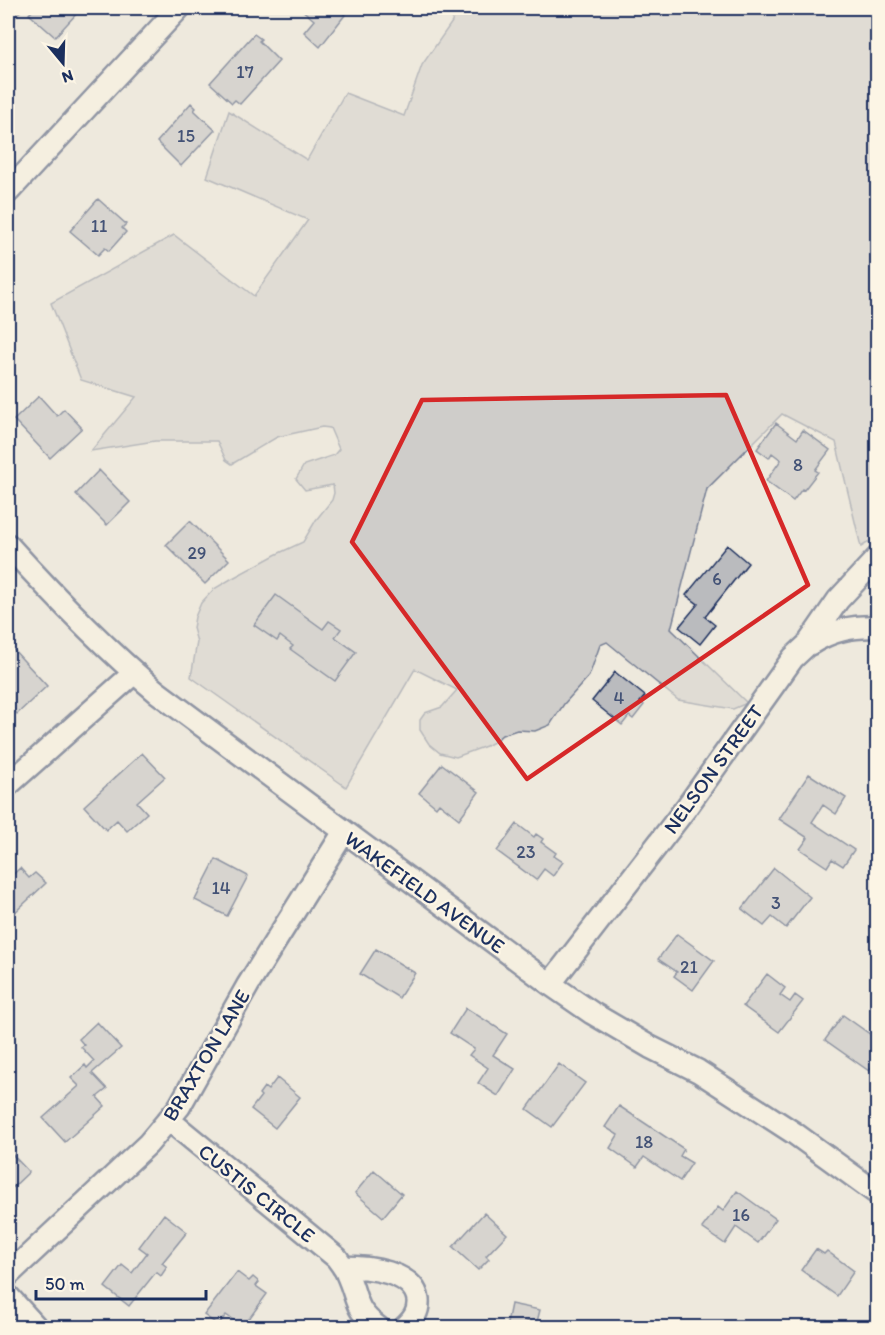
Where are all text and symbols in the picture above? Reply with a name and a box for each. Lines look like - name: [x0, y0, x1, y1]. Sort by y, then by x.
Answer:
- north arrow: [33, 33, 93, 93]
- house number: 17: [236, 61, 254, 83]
- text: N: [60, 66, 76, 87]
- house number: 15: [177, 125, 195, 147]
- house number: 11: [91, 215, 107, 237]
- house number: 8: [793, 454, 803, 476]
- house number: 29: [188, 542, 206, 564]
- house number: 6: [712, 568, 722, 590]
- house number: 4: [614, 687, 625, 709]
- street label: NELSON STREET: [658, 699, 768, 838]
- street label: WAKEFIELD AVENUE: [340, 825, 510, 959]
- house number: 23: [516, 841, 536, 863]
- house number: 14: [211, 877, 231, 899]
- house number: 3: [771, 892, 781, 914]
- house number: 21: [680, 956, 698, 978]
- street label: BRAXTON LANE: [157, 985, 255, 1125]
- house number: 18: [635, 1131, 653, 1153]
- street label: CUSTIS CIRCLE: [194, 1138, 320, 1248]
- house number: 16: [732, 1204, 750, 1226]
- scale bar: [36, 1263, 206, 1301]
- text: 50 m: [45, 1273, 85, 1295]

